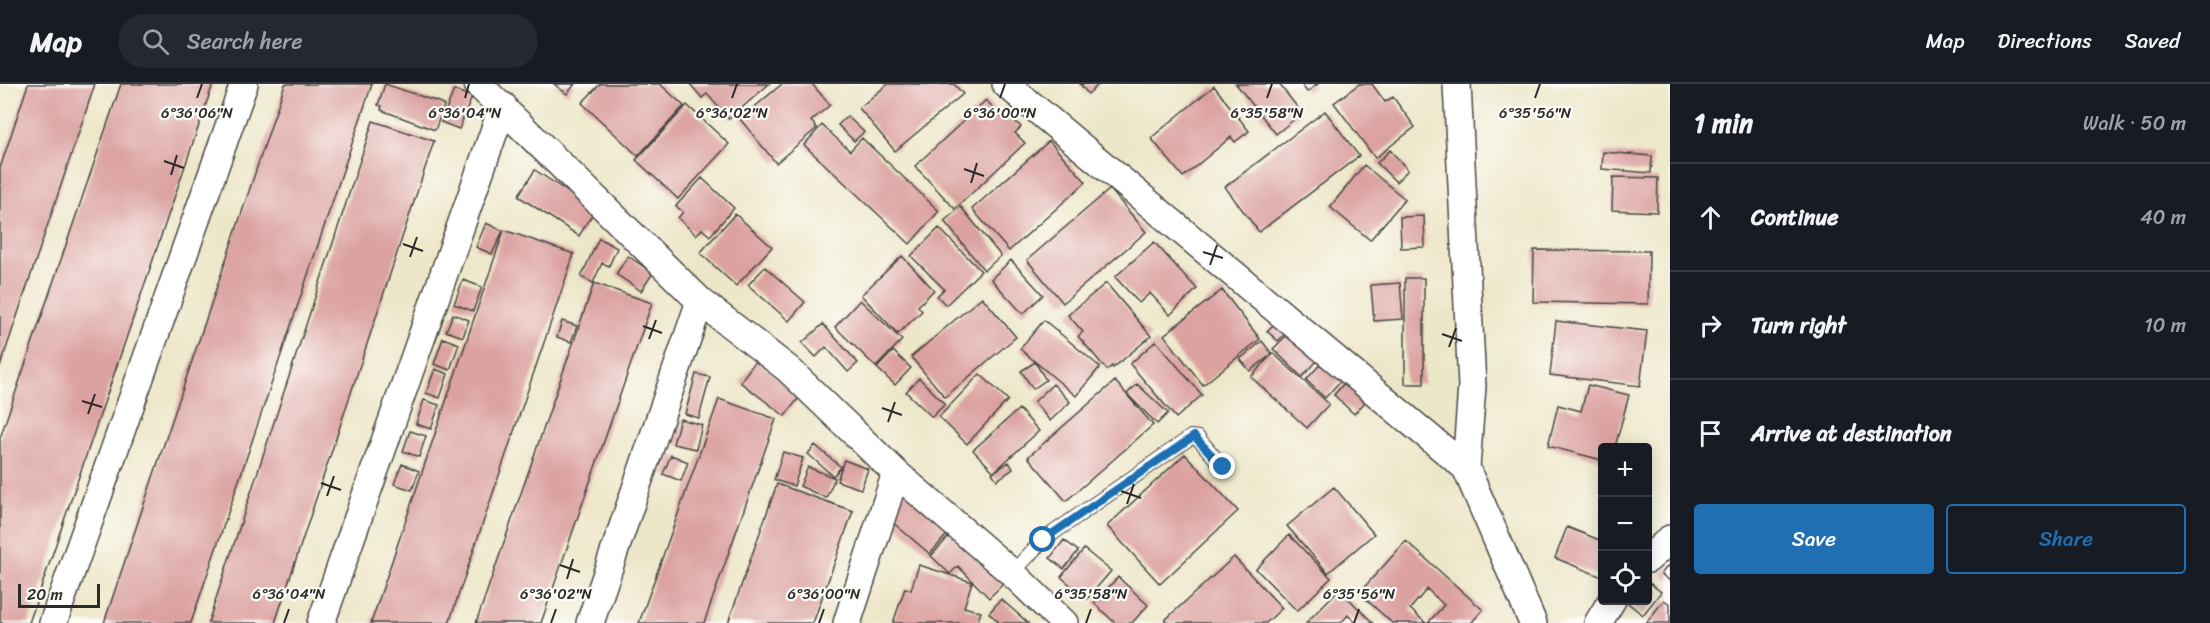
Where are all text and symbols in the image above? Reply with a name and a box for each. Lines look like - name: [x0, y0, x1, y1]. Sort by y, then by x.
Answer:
- search box: [118, 14, 538, 68]
- text: Map: [30, 17, 82, 66]
- text: Search here: [187, 22, 303, 61]
- text: Map: [1926, 22, 1964, 60]
- text: Directions: [1997, 22, 2092, 60]
- text: Saved: [2125, 22, 2180, 60]
- icon: search: [139, 25, 172, 58]
- text: 6°36'06"N: [161, 100, 234, 126]
- text: 6°36'04"N: [429, 100, 502, 126]
- text: 6°36'02"N: [696, 100, 769, 126]
- text: 6°36'00"N: [964, 100, 1037, 126]
- text: 6°35'58"N: [1231, 100, 1304, 126]
- text: 6°35'56"N: [1499, 100, 1572, 126]
- text: 1 min: [1694, 100, 1753, 146]
- text: Walk · 50 m: [2083, 106, 2186, 141]
- text: Continue: [1751, 198, 1839, 237]
- text: 40 m: [2140, 200, 2186, 235]
- icon: ahead: [1694, 201, 1727, 234]
- text: Turn right: [1751, 306, 1846, 345]
- text: 10 m: [2144, 308, 2186, 343]
- icon: right: [1694, 309, 1727, 342]
- text: Arrive at destination: [1751, 414, 1952, 453]
- icon: arrive: [1694, 417, 1727, 450]
- map controls: [1598, 443, 1652, 605]
- button: +: [1598, 443, 1652, 497]
- route end: [1209, 453, 1235, 479]
- button: −: [1598, 497, 1652, 551]
- button: Save: [1694, 504, 1934, 574]
- button: Share: [1946, 504, 2186, 574]
- route start: [1029, 526, 1055, 552]
- button: locate: [1598, 551, 1652, 605]
- text: 20 m: [27, 580, 63, 609]
- scale bar: [18, 581, 100, 608]
- text: 6°36'04"N: [253, 581, 326, 607]
- text: 6°36'02"N: [520, 581, 593, 607]
- text: 6°36'00"N: [788, 581, 861, 607]
- text: 6°35'58"N: [1055, 581, 1128, 607]
- text: 6°35'56"N: [1323, 581, 1396, 607]

